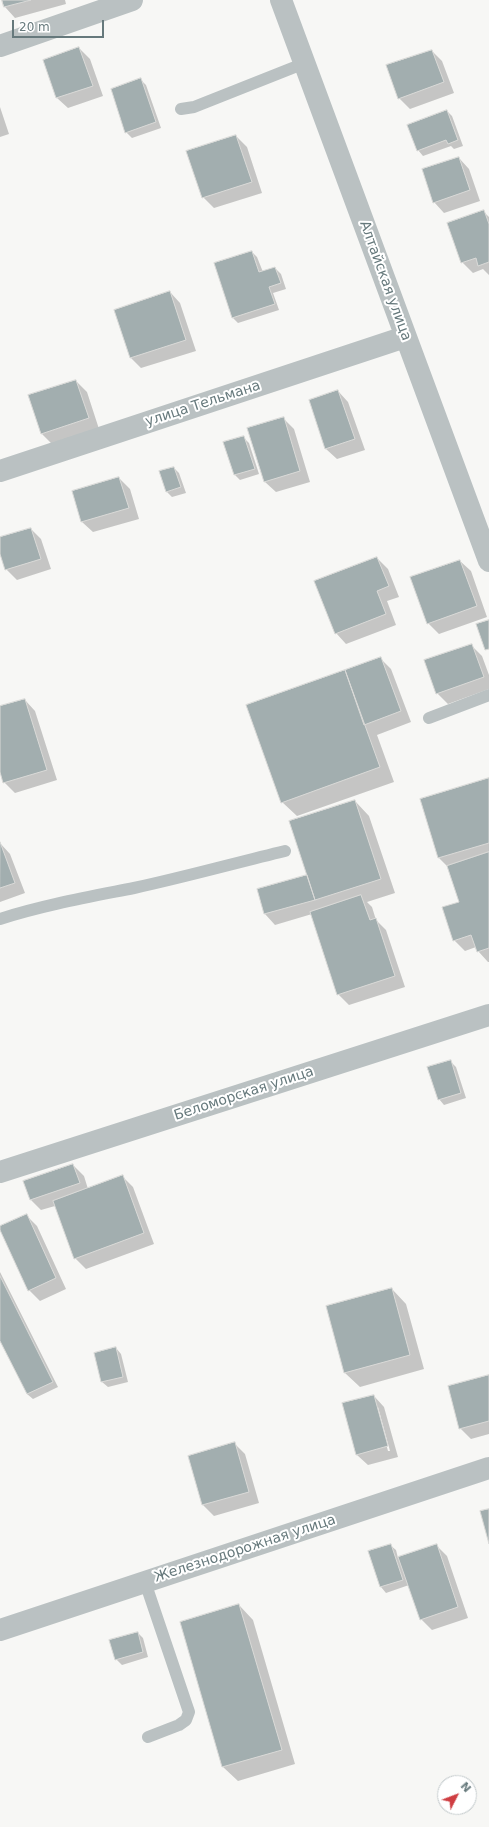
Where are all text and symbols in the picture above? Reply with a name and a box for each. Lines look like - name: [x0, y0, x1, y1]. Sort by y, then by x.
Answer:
- scale bar: [14, 12, 106, 38]
- text: 20 m: [19, 20, 50, 34]
- street label: Алтайская улица: [355, 219, 415, 343]
- street label: улица Тельмана: [143, 377, 263, 431]
- street label: Беломорская улица: [172, 1063, 316, 1125]
- street label: Железнодорожная улица: [152, 1512, 338, 1586]
- north arrow: [437, 1775, 477, 1815]
- text: N: [458, 1780, 473, 1795]

